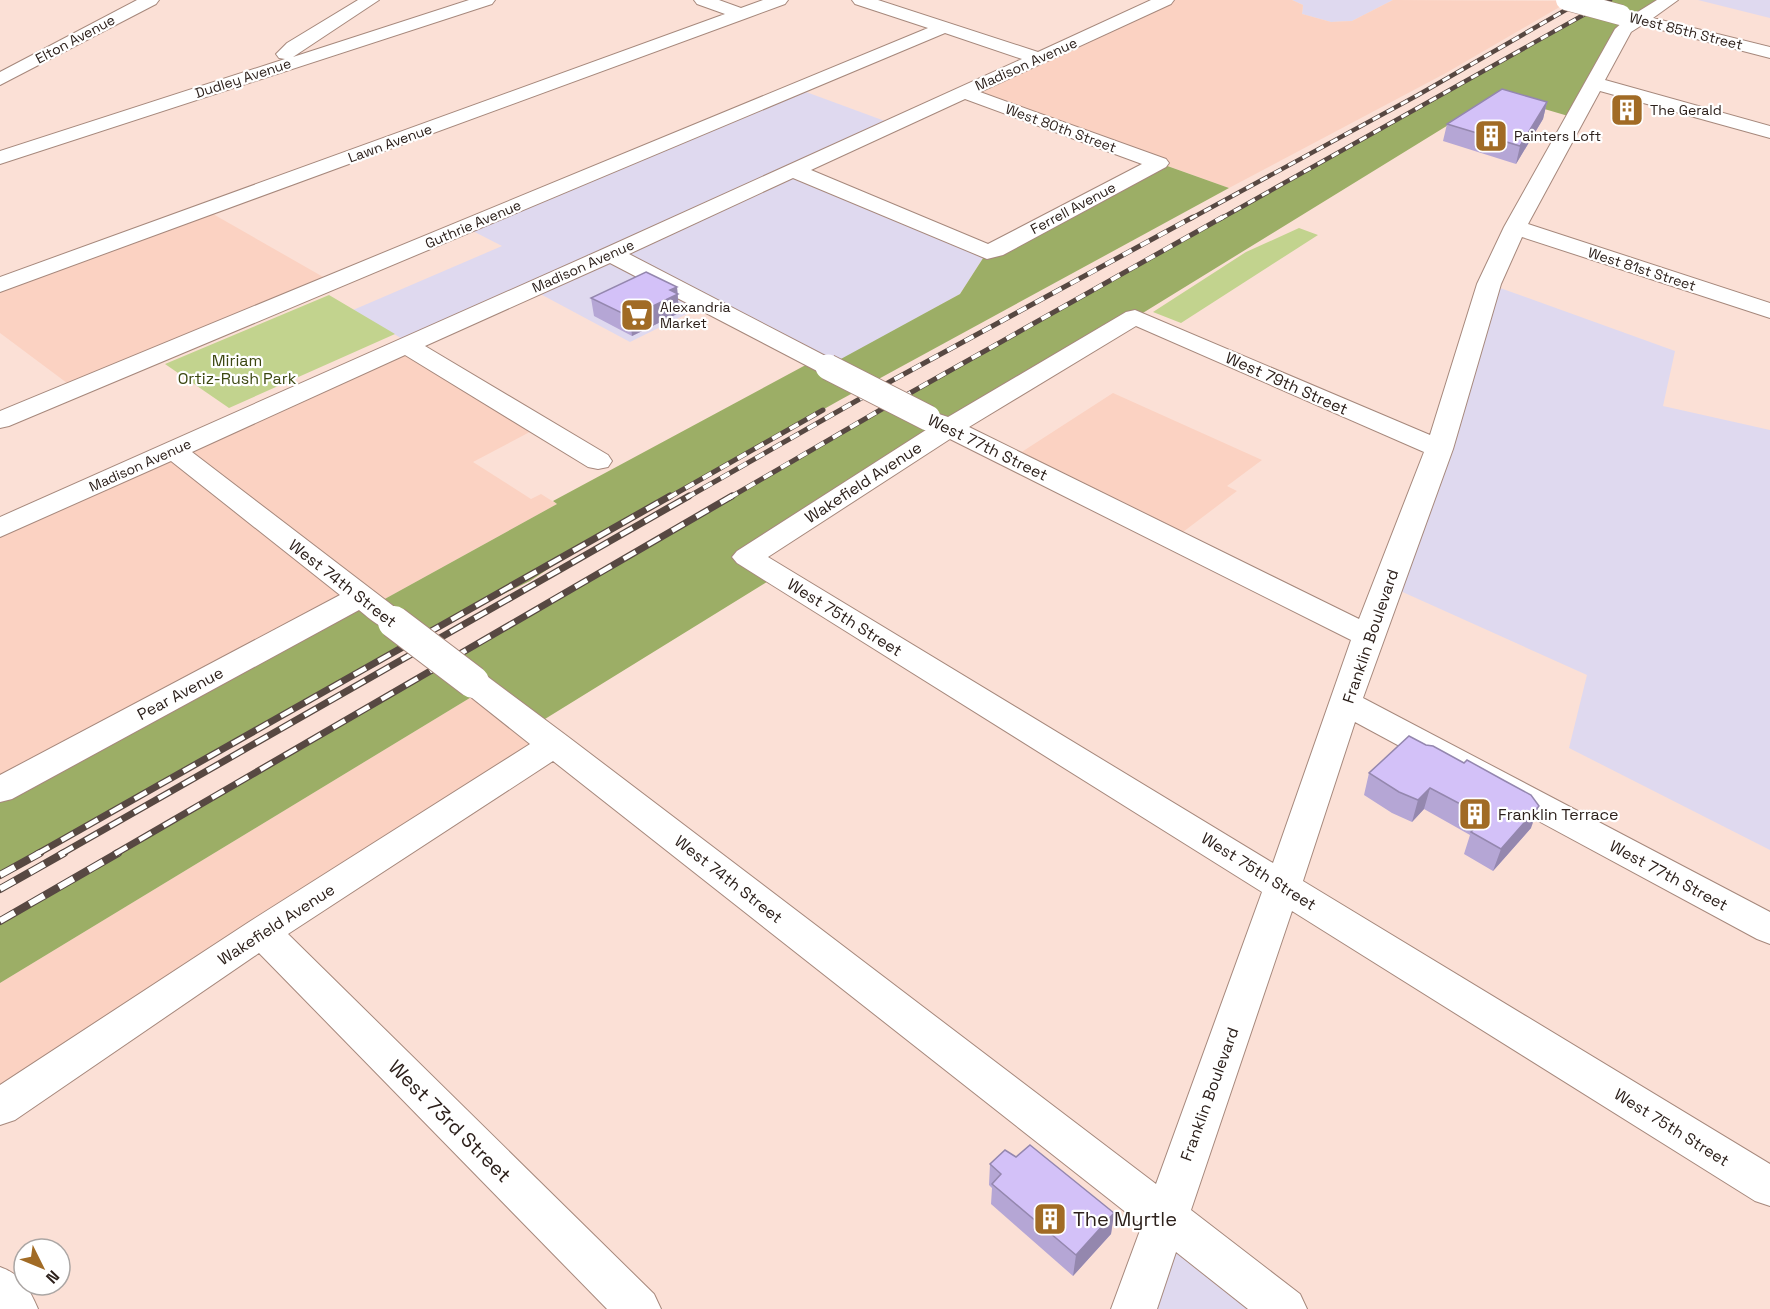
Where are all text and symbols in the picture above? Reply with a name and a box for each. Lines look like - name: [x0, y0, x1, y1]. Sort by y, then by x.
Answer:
- street label: West 85th Street: [1627, 8, 1745, 54]
- street label: Elton Avenue: [32, 10, 118, 68]
- street label: Madison Avenue: [972, 33, 1080, 95]
- street label: Dudley Avenue: [193, 54, 293, 102]
- building icon: The Gerald: [1609, 92, 1645, 128]
- street label: West 80th Street: [1003, 100, 1119, 156]
- place label: The Gerald: [1650, 101, 1722, 119]
- building icon: Painters Loft: [1473, 118, 1509, 154]
- street label: Lawn Avenue: [345, 119, 435, 167]
- place label: Painters Loft: [1514, 127, 1601, 145]
- street label: Ferrell Avenue: [1027, 178, 1119, 238]
- street label: Guthrie Avenue: [422, 196, 524, 252]
- street label: Madison Avenue: [529, 235, 637, 297]
- street label: West 81st Street: [1586, 243, 1698, 295]
- supermarket icon: Alexandria Market: [619, 297, 655, 333]
- place label: Alexandria Market: [660, 298, 731, 332]
- street label: West 79th Street: [1222, 347, 1351, 420]
- park label: Miriam Ortiz-Rush Park: [178, 350, 297, 389]
- street label: West 77th Street: [924, 409, 1051, 486]
- street label: Madison Avenue: [86, 434, 194, 496]
- street label: Wakefield Avenue: [801, 437, 926, 528]
- street label: West 74th Street: [285, 535, 401, 632]
- street label: Franklin Boulevard: [1338, 566, 1403, 706]
- street label: West 75th Street: [783, 574, 906, 661]
- street label: Pear Avenue: [134, 662, 227, 725]
- building icon: Franklin Terrace: [1457, 796, 1493, 832]
- place label: Franklin Terrace: [1498, 804, 1618, 825]
- street label: West 75th Street: [1197, 828, 1320, 915]
- street label: West 74th Street: [671, 831, 787, 928]
- street label: West 77th Street: [1606, 835, 1732, 916]
- street label: Wakefield Avenue: [214, 879, 339, 970]
- street label: Franklin Boulevard: [1176, 1024, 1243, 1164]
- street label: West 73rd Street: [383, 1054, 517, 1188]
- street label: West 75th Street: [1610, 1084, 1733, 1171]
- building icon: The Myrtle: [1032, 1201, 1068, 1237]
- place label: The Myrtle: [1073, 1206, 1177, 1232]
- north arrow: [12, 1237, 72, 1297]
- text: N: [41, 1266, 64, 1288]

